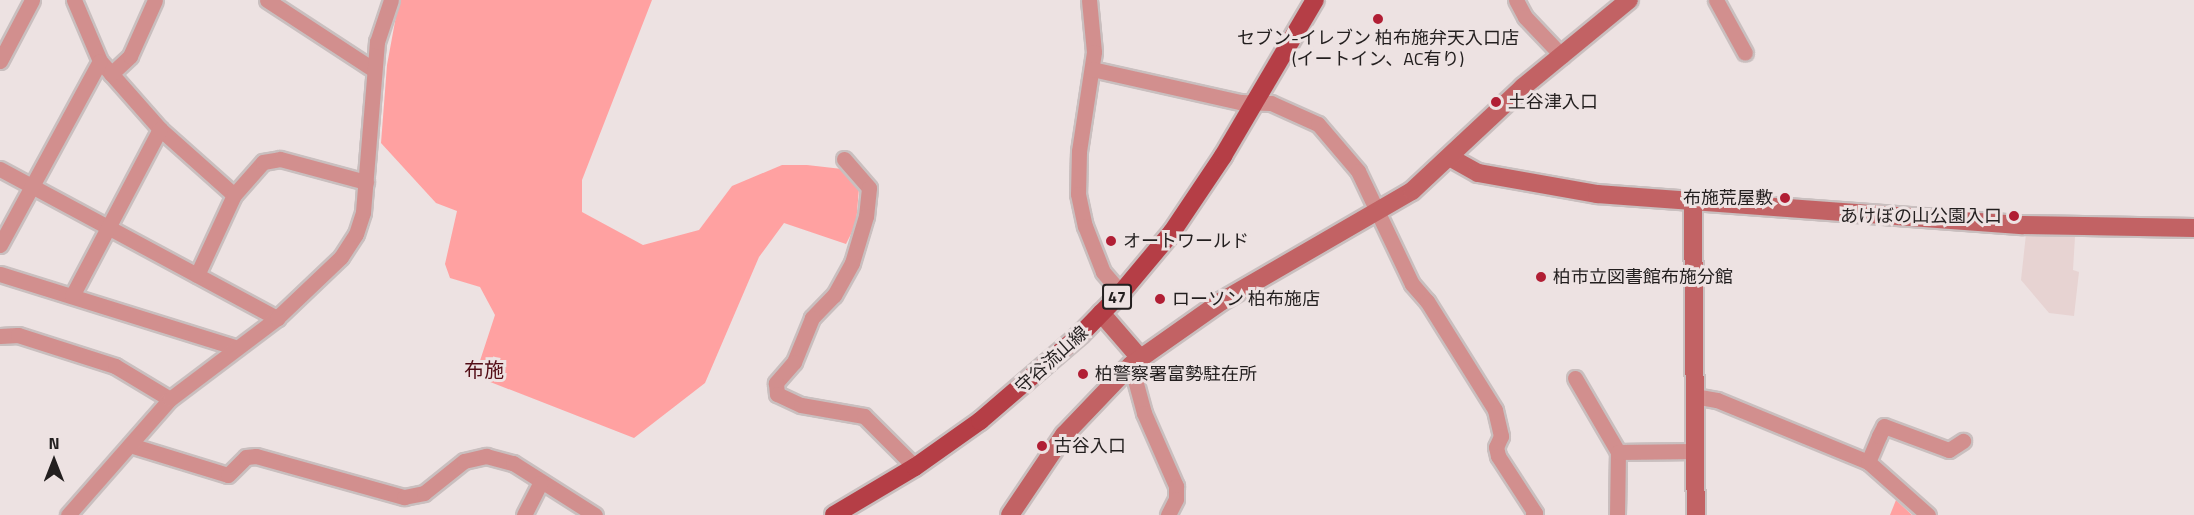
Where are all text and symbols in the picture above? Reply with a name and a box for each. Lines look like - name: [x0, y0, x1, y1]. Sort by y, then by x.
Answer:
- marker: セブン-イレブン 柏布施弁天入口店 (イートイン、AC有り): [1371, 12, 1385, 26]
- place label: セブン-イレブン 柏布施弁天入口店 (イートイン、AC有り): [1237, 28, 1519, 70]
- place label: 土谷津入口: [1508, 91, 1598, 113]
- marker: 土谷津入口: [1489, 95, 1503, 109]
- place label: 布施荒屋敷: [1683, 187, 1773, 209]
- marker: 布施荒屋敷: [1778, 191, 1792, 205]
- place label: あけぼの山公園入口: [1840, 205, 2002, 227]
- marker: あけぼの山公園入口: [2007, 209, 2021, 223]
- place label: オートワールド: [1123, 230, 1249, 252]
- marker: オートワールド: [1104, 234, 1118, 248]
- place label: 柏市立図書館布施分館: [1553, 266, 1733, 288]
- marker: 柏市立図書館布施分館: [1534, 270, 1548, 284]
- road number: 47: [1102, 284, 1132, 310]
- place label: ローソン 柏布施店: [1172, 288, 1320, 310]
- marker: ローソン 柏布施店: [1153, 292, 1167, 306]
- street label: 守谷流山線: [1011, 322, 1093, 398]
- district label: 布施: [464, 357, 504, 381]
- place label: 柏警察署富勢駐在所: [1095, 363, 1257, 385]
- marker: 柏警察署富勢駐在所: [1076, 367, 1090, 381]
- north arrow: [24, 431, 84, 491]
- text: N: [48, 431, 60, 455]
- place label: 古谷入口: [1054, 435, 1126, 457]
- marker: 古谷入口: [1035, 439, 1049, 453]

